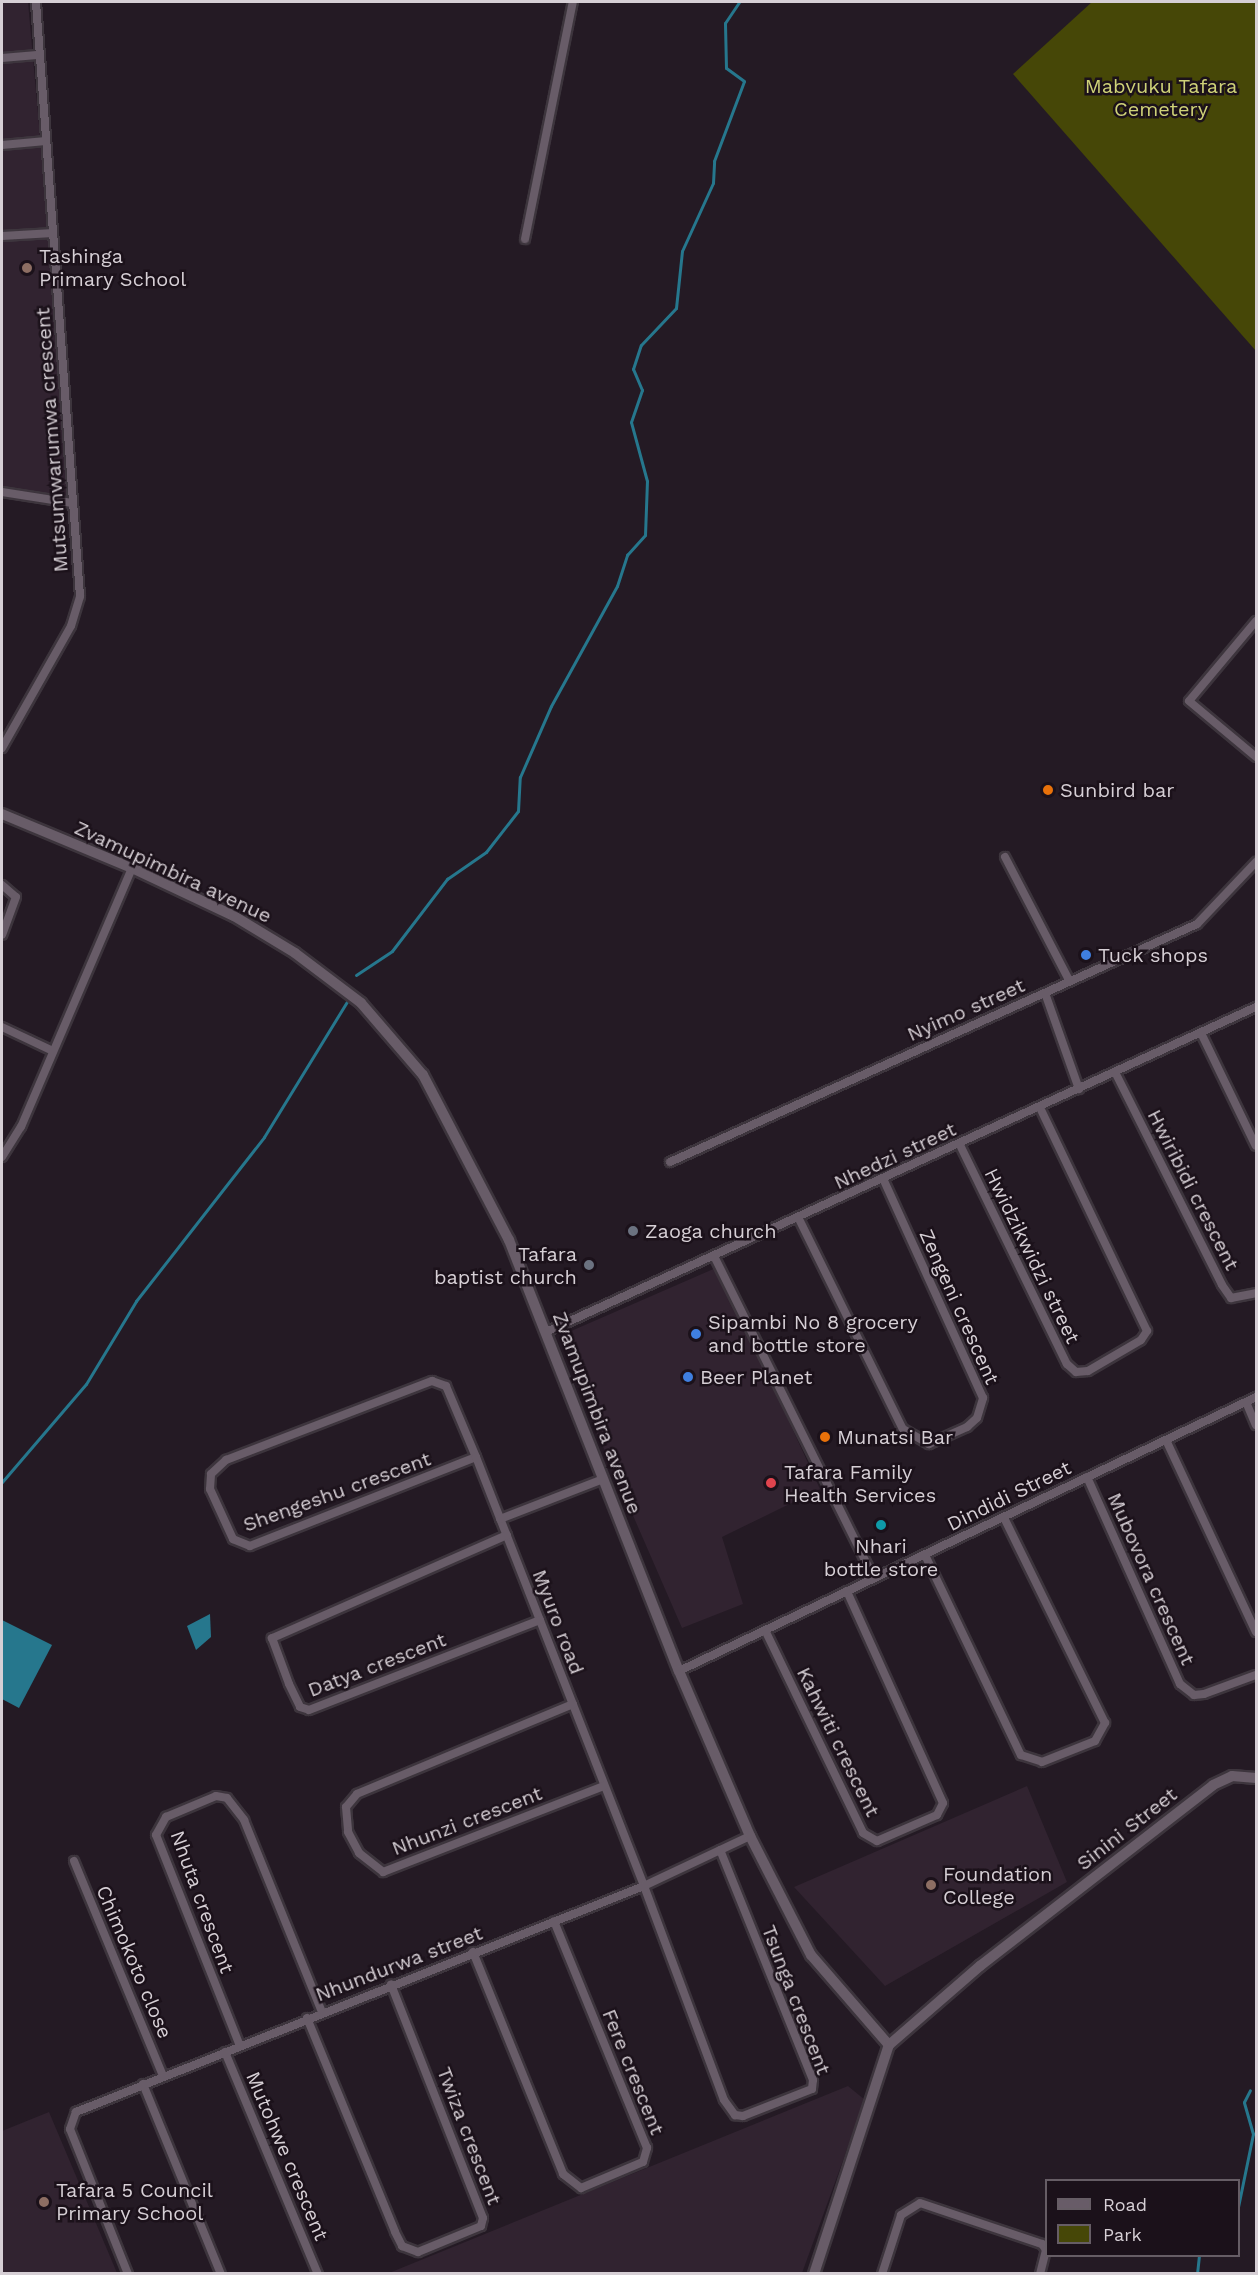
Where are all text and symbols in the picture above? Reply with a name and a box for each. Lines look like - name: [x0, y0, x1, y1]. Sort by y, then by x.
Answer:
- park label: Mabvuku Tafara Cemetery: [1084, 74, 1238, 121]
- place label: Tashinga Primary School: [39, 244, 187, 291]
- marker: Tashinga Primary School: [20, 261, 34, 275]
- street label: Mutsumwarumwa crescent: [31, 307, 73, 573]
- place label: Sunbird bar: [1060, 778, 1175, 802]
- marker: Sunbird bar: [1041, 783, 1055, 797]
- street label: Zvamupimbira avenue: [71, 816, 275, 928]
- place label: Tuck shops: [1098, 943, 1208, 967]
- marker: Tuck shops: [1079, 948, 1093, 962]
- street label: Nyimo street: [904, 973, 1028, 1047]
- street label: Hwiribidi crescent: [1142, 1106, 1244, 1274]
- street label: Nhedzi street: [830, 1117, 960, 1195]
- street label: Hwidzikwidzi street: [979, 1164, 1085, 1348]
- place label: Zaoga church: [645, 1219, 777, 1243]
- marker: Zaoga church: [626, 1224, 640, 1238]
- street label: Zengeni crescent: [914, 1226, 1004, 1388]
- place label: Tafara baptist church: [434, 1242, 577, 1289]
- marker: Tafara baptist church: [582, 1258, 596, 1272]
- street label: Zvamupimbira avenue: [547, 1308, 647, 1518]
- place label: Sipambi No 8 grocery and bottle store: [708, 1310, 918, 1357]
- marker: Sipambi No 8 grocery and bottle store: [689, 1327, 703, 1341]
- place label: Beer Planet: [700, 1365, 813, 1389]
- marker: Beer Planet: [681, 1370, 695, 1384]
- place label: Munatsi Bar: [837, 1425, 953, 1449]
- marker: Munatsi Bar: [818, 1430, 832, 1444]
- street label: Shengeshu crescent: [240, 1447, 434, 1537]
- street label: Dindidi Street: [943, 1456, 1075, 1536]
- place label: Tafara Family Health Services: [784, 1460, 936, 1507]
- marker: Tafara Family Health Services: [762, 1474, 780, 1492]
- street label: Mubovora crescent: [1102, 1489, 1200, 1669]
- marker: Nhari bottle store: [874, 1518, 888, 1532]
- place label: Nhari bottle store: [824, 1534, 938, 1581]
- street label: Myuro road: [527, 1566, 589, 1678]
- street label: Datya crescent: [304, 1628, 450, 1702]
- street label: Kahwiti crescent: [791, 1663, 885, 1821]
- street label: Nhunzi crescent: [388, 1781, 546, 1861]
- street label: Sinini Street: [1072, 1782, 1182, 1876]
- street label: Nhuta crescent: [165, 1827, 239, 1977]
- place label: Foundation College: [943, 1862, 1052, 1909]
- marker: Foundation College: [924, 1878, 938, 1892]
- street label: Chimokoto close: [91, 1882, 177, 2042]
- street label: Nhundurwa street: [312, 1921, 486, 2007]
- street label: Tsunga crescent: [756, 1922, 836, 2078]
- street label: Fere crescent: [597, 2006, 669, 2138]
- street label: Twiza crescent: [432, 2063, 506, 2209]
- street label: Mutohwe crescent: [241, 2068, 333, 2244]
- place label: Tafara 5 Council Primary School: [56, 2178, 213, 2225]
- legend: [1045, 2179, 1240, 2257]
- text: Road: [1103, 2194, 1147, 2215]
- marker: Tafara 5 Council Primary School: [37, 2195, 51, 2209]
- text: Park: [1103, 2224, 1142, 2245]

